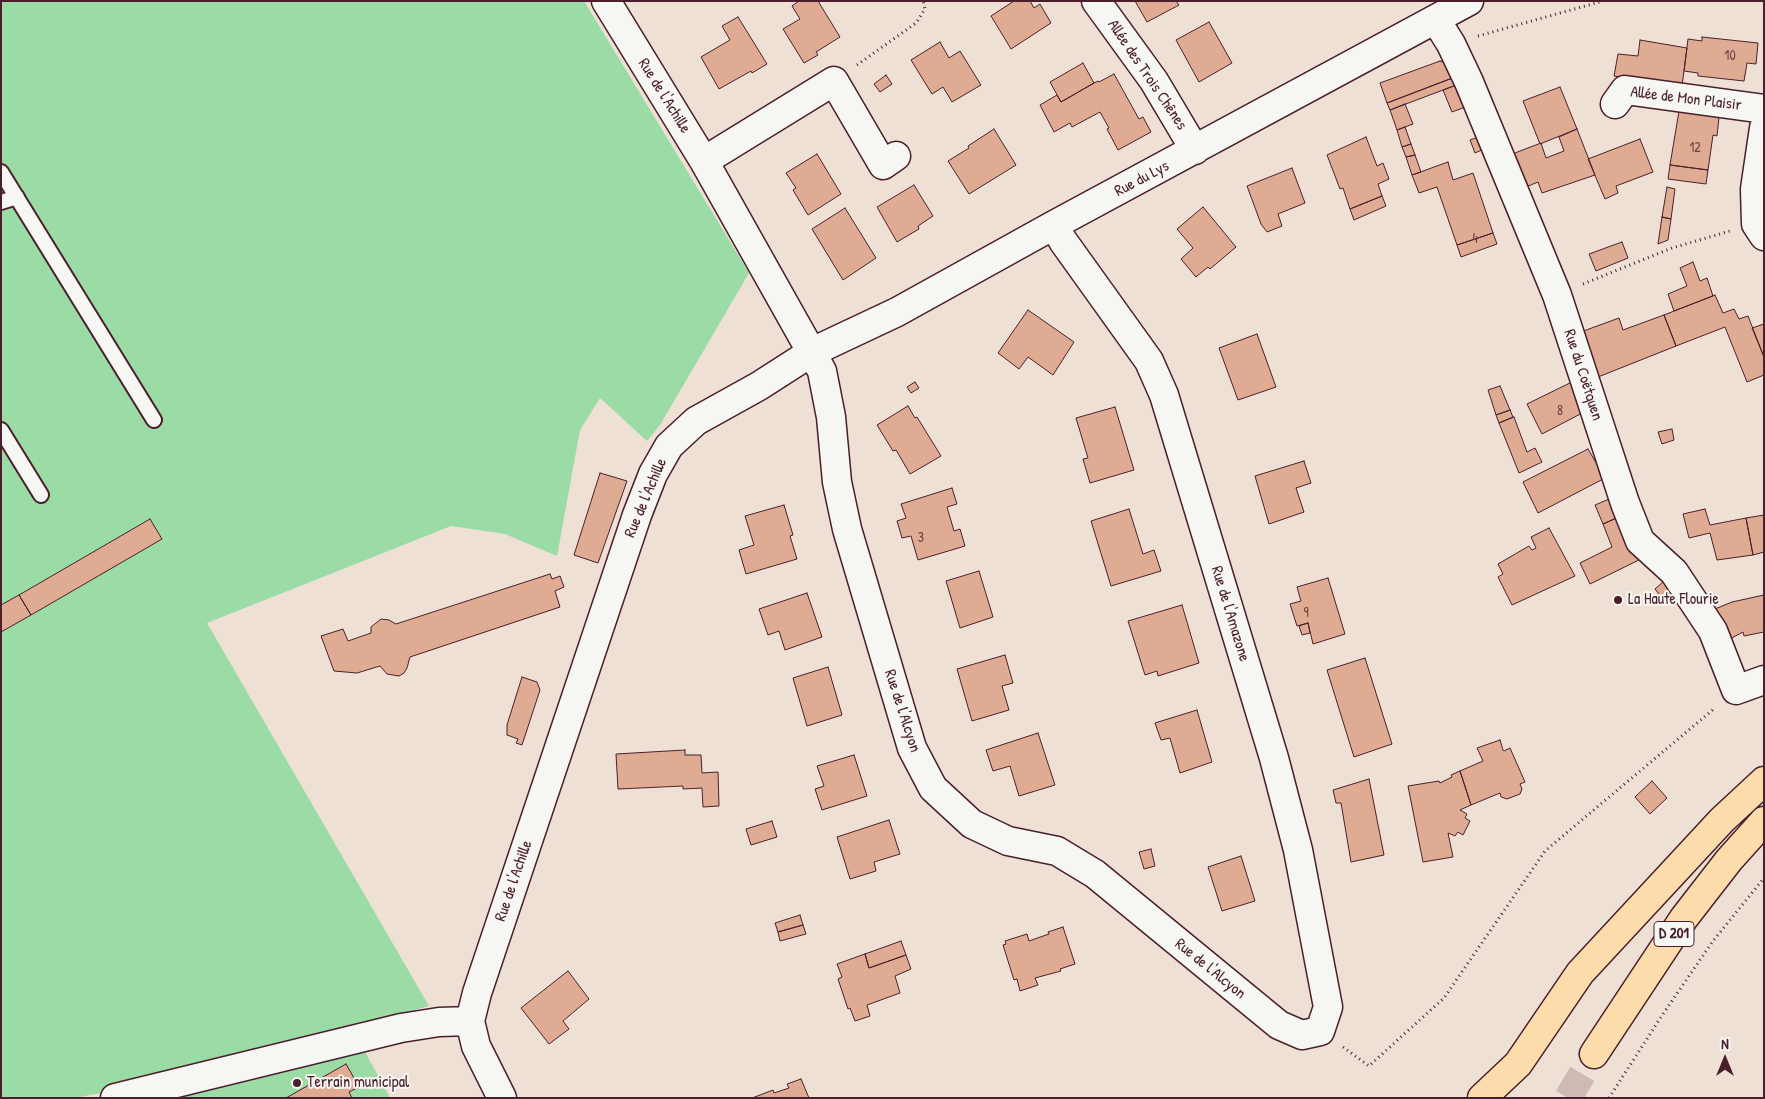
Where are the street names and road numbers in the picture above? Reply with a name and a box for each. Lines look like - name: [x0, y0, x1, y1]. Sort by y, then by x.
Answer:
- street label: Allée des Trois Chênes: [1103, 16, 1191, 134]
- street label: Rue de l'Achille: [633, 55, 695, 137]
- street label: Allée de Mon Plaisir: [1629, 83, 1743, 115]
- street label: Rue du Lys: [1111, 157, 1173, 201]
- street label: Rue du Coëtquen: [1559, 327, 1607, 423]
- street label: Rue de l'Achille: [621, 455, 671, 541]
- street label: Rue de l'Amazone: [1206, 564, 1254, 664]
- street label: Rue de l'Alcyon: [880, 667, 924, 755]
- street label: Rue de l'Achille: [491, 838, 537, 924]
- road number: D 201: [1654, 922, 1694, 946]
- street label: Rue de l'Alcyon: [1171, 935, 1249, 1003]

